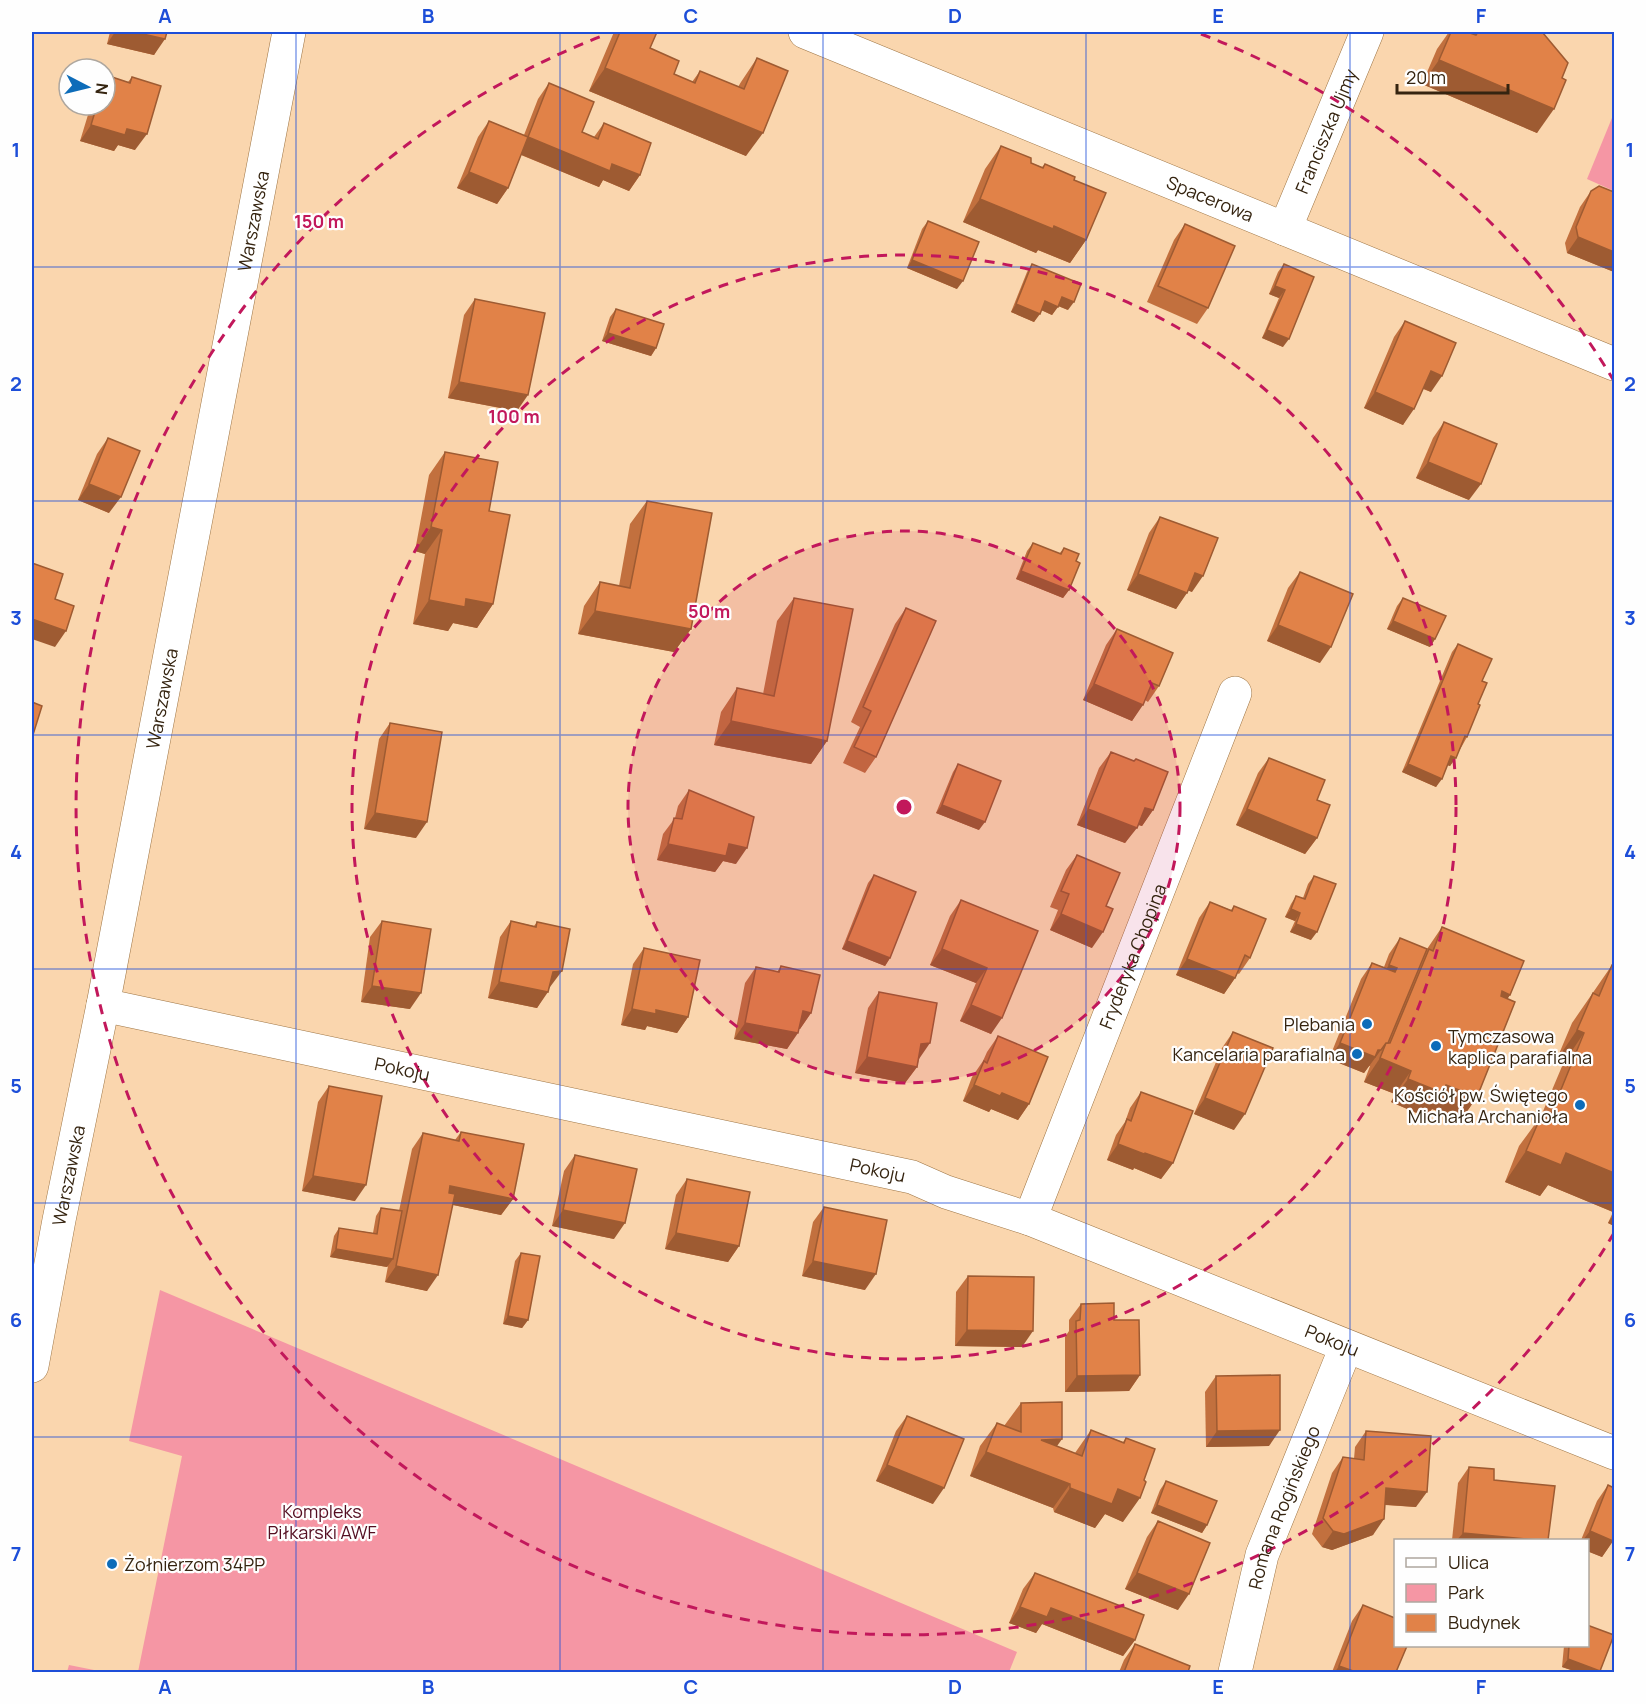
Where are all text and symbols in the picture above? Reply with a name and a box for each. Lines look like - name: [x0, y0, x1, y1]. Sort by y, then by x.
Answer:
- text: A: [158, 2, 172, 29]
- text: B: [422, 2, 435, 29]
- text: C: [684, 2, 698, 29]
- text: D: [948, 2, 962, 29]
- text: E: [1212, 2, 1224, 29]
- text: F: [1476, 2, 1487, 29]
- north arrow: [57, 57, 117, 117]
- scale bar: [1397, 57, 1508, 95]
- street label: Franciszka Ujmy: [1289, 65, 1363, 197]
- text: 20 m: [1406, 65, 1446, 89]
- text: N: [90, 82, 114, 96]
- text: 1: [12, 136, 20, 163]
- text: 1: [1626, 136, 1634, 163]
- street label: Warszawska: [231, 169, 274, 274]
- street label: Spacerowa: [1163, 170, 1257, 227]
- text: 150 m: [294, 209, 344, 233]
- text: 2: [10, 370, 22, 397]
- text: 2: [1624, 370, 1636, 397]
- text: 100 m: [488, 404, 540, 428]
- text: 50 m: [688, 599, 730, 623]
- text: 3: [10, 604, 22, 631]
- text: 3: [1624, 604, 1636, 631]
- street label: Warszawska: [140, 646, 183, 751]
- centre of rings: [894, 797, 914, 817]
- text: 4: [10, 838, 22, 865]
- text: 4: [1624, 838, 1636, 865]
- street label: Fryderyka Chopina: [1093, 880, 1172, 1032]
- place label: Plebania: [1284, 1012, 1355, 1036]
- marker: Plebania: [1360, 1017, 1374, 1031]
- place label: Tymczasowa kaplica parafialna: [1448, 1024, 1592, 1069]
- marker: Tymczasowa kaplica parafialna: [1429, 1039, 1443, 1053]
- place label: Kancelaria parafialna: [1172, 1042, 1345, 1066]
- marker: Kancelaria parafialna: [1350, 1047, 1364, 1061]
- street label: Pokoju: [372, 1051, 432, 1086]
- text: 5: [10, 1072, 22, 1099]
- text: 5: [1624, 1072, 1636, 1099]
- place label: Kościół pw. Świętego Michała Archanioła: [1394, 1083, 1568, 1128]
- marker: Kościół pw. Świętego Michała Archanioła: [1573, 1098, 1587, 1112]
- street label: Warszawska: [46, 1123, 90, 1228]
- street label: Pokoju: [848, 1152, 908, 1187]
- text: 6: [10, 1306, 22, 1333]
- text: 6: [1624, 1306, 1636, 1333]
- street label: Pokoju: [1302, 1319, 1363, 1362]
- street label: Romana Rogińskiego: [1242, 1422, 1325, 1592]
- park label: Kompleks Piłkarski AWF: [267, 1499, 377, 1544]
- legend: [1394, 1539, 1589, 1647]
- text: 7: [11, 1540, 21, 1567]
- text: 7: [1625, 1540, 1635, 1567]
- text: Ulica: [1448, 1550, 1489, 1574]
- place label: Żołnierzom 34PP: [124, 1552, 265, 1576]
- marker: Żołnierzom 34PP: [105, 1557, 119, 1571]
- text: Park: [1448, 1580, 1485, 1604]
- text: Budynek: [1448, 1610, 1521, 1634]
- text: A: [158, 1673, 172, 1700]
- text: B: [422, 1673, 435, 1700]
- text: C: [684, 1673, 698, 1700]
- text: D: [948, 1673, 962, 1700]
- text: E: [1212, 1673, 1224, 1700]
- text: F: [1476, 1673, 1487, 1700]

